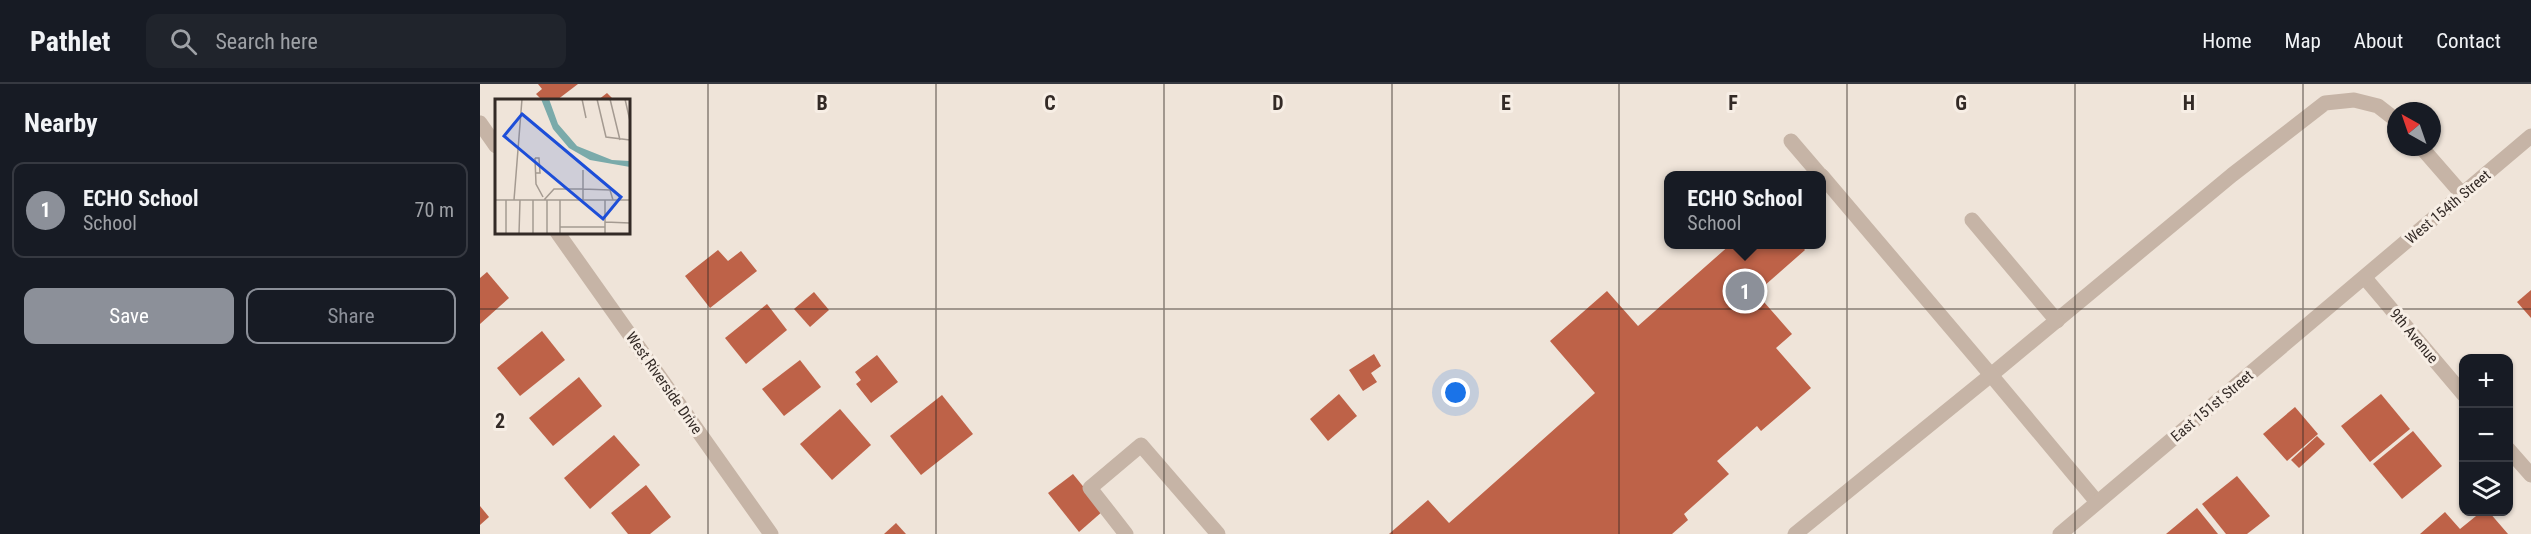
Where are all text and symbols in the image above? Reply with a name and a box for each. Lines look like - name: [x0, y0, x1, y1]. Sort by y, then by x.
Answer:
- search box: [146, 14, 566, 68]
- text: Pathlet: [30, 25, 110, 58]
- icon: search: [167, 25, 200, 58]
- text: Search here: [215, 29, 318, 54]
- text: Home: [2202, 29, 2252, 53]
- text: Map: [2285, 29, 2321, 53]
- text: About: [2354, 29, 2403, 53]
- text: Contact: [2436, 29, 2501, 53]
- text: B: [816, 91, 828, 115]
- text: C: [1044, 91, 1056, 115]
- text: D: [1272, 91, 1284, 115]
- text: E: [1501, 91, 1511, 115]
- text: F: [1728, 91, 1738, 115]
- text: G: [1955, 91, 1967, 115]
- text: H: [2183, 91, 2195, 115]
- inset map: [495, 99, 630, 234]
- north arrow: [2387, 102, 2441, 156]
- text: Nearby: [24, 108, 98, 138]
- street label: West 154th Street: [2402, 166, 2494, 248]
- popup: [1664, 171, 1826, 249]
- text: ECHO School: [83, 186, 198, 211]
- text: ECHO School: [1687, 186, 1803, 211]
- text: 1: [40, 198, 51, 222]
- text: 70 m: [415, 198, 454, 222]
- text: School: [83, 211, 137, 235]
- text: School: [1687, 211, 1741, 235]
- pin: 1: [1726, 268, 1764, 314]
- button: Save: [24, 288, 234, 344]
- button: Share: [246, 288, 456, 344]
- street label: 9th Avenue: [2386, 305, 2442, 367]
- street label: West Riverside Drive: [622, 329, 706, 437]
- map controls: [2459, 354, 2513, 516]
- button: +: [2459, 354, 2513, 408]
- street label: East 151st Street: [2167, 366, 2257, 446]
- your location: [1441, 378, 1470, 407]
- button: −: [2459, 408, 2513, 462]
- text: 2: [495, 409, 505, 433]
- button: layers: [2459, 462, 2513, 516]

